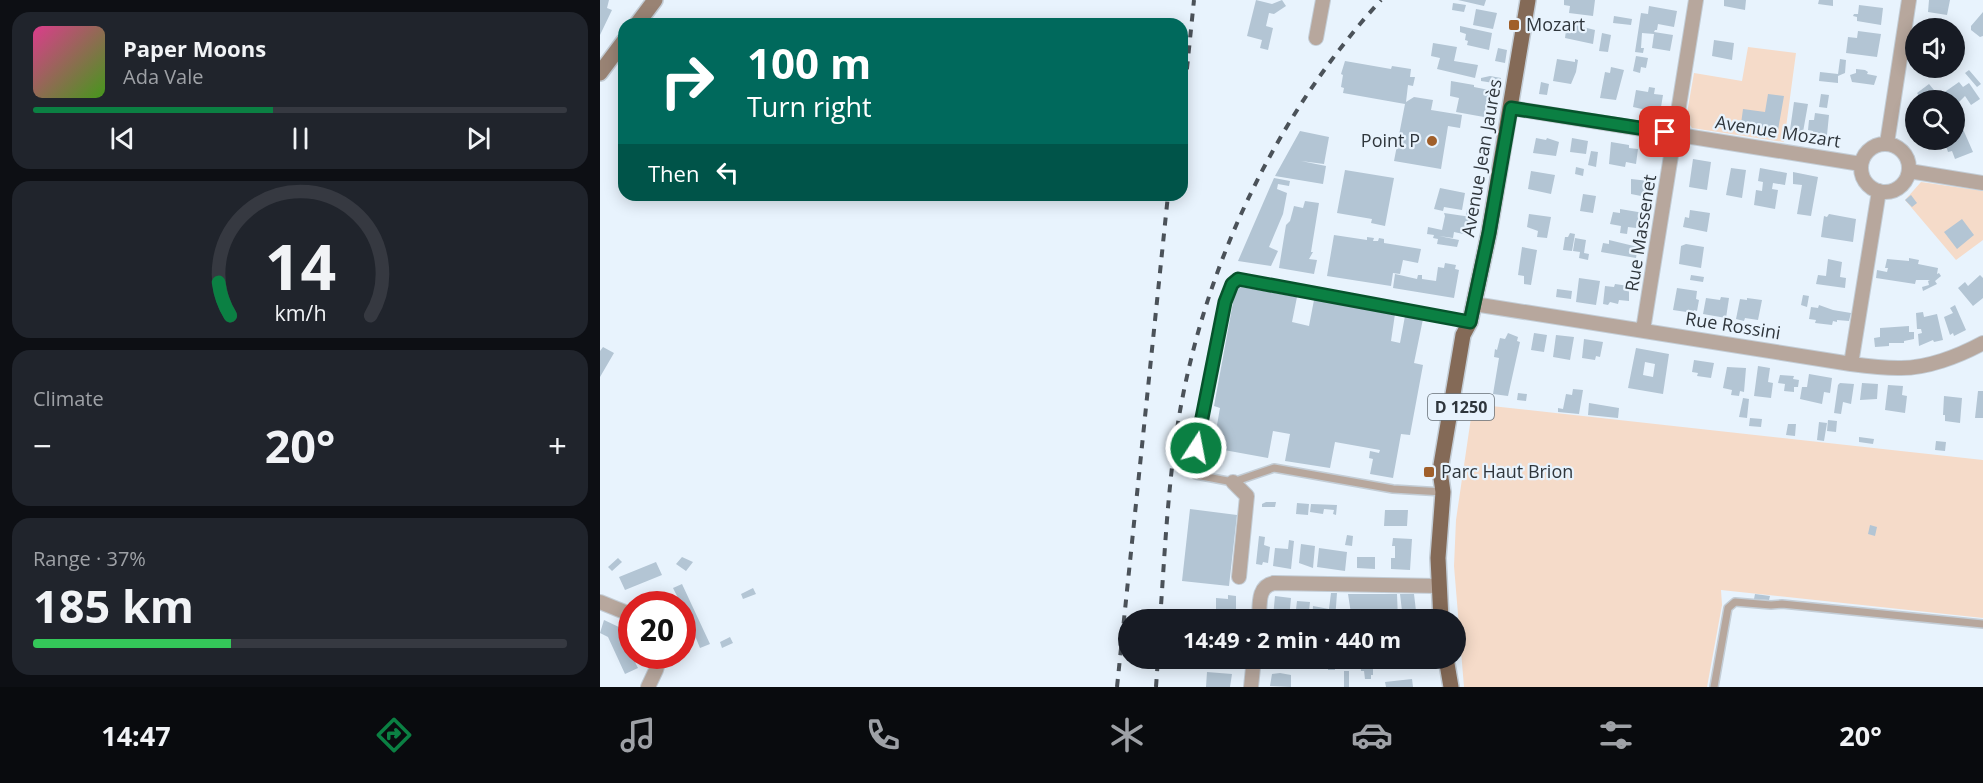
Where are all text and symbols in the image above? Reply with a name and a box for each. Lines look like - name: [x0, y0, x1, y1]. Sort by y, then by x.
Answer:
- place label: Mozart: [1526, 12, 1585, 36]
- marker: Mozart: [1507, 18, 1521, 32]
- map controls: [1905, 18, 1965, 150]
- button: sound: [1905, 18, 1965, 78]
- text: Paper Moons: [123, 33, 266, 63]
- text: 100 m: [747, 34, 871, 91]
- icon: right: [648, 42, 726, 120]
- text: Ada Vale: [123, 63, 204, 90]
- street label: Avenue Jean Jaurès: [1455, 77, 1507, 239]
- text: Turn right: [747, 88, 872, 125]
- button: search: [1905, 90, 1965, 150]
- pin: [1639, 106, 1690, 157]
- street label: Avenue Mozart: [1714, 109, 1843, 153]
- icon: arrive: [1648, 115, 1681, 148]
- icon: previous: [106, 122, 139, 155]
- icon: pause: [284, 122, 317, 155]
- icon: next: [462, 122, 495, 155]
- place label: Point P: [1361, 128, 1420, 152]
- marker: Point P: [1425, 134, 1439, 148]
- icon: left: [711, 156, 744, 189]
- text: Then: [648, 158, 699, 188]
- street label: Rue Massenet: [1619, 173, 1661, 293]
- text: 14: [264, 223, 336, 308]
- text: km/h: [274, 299, 326, 328]
- street label: Rue Rossini: [1684, 306, 1783, 344]
- text: Climate: [33, 385, 104, 412]
- road number: D 1250: [1428, 394, 1494, 420]
- text: 20°: [265, 415, 335, 476]
- position arrow: [1164, 416, 1228, 480]
- text: −: [33, 423, 52, 468]
- text: +: [548, 423, 567, 468]
- place label: Parc Haut Brion: [1441, 459, 1573, 483]
- marker: Parc Haut Brion: [1422, 465, 1436, 479]
- text: Range · 37%: [33, 545, 146, 572]
- text: 185 km: [33, 575, 194, 636]
- speed limit sign: 20: [618, 591, 696, 669]
- text: 14:49 · 2 min · 440 m: [1183, 624, 1401, 654]
- icon: directions: [373, 714, 415, 756]
- icon: music: [617, 714, 659, 756]
- icon: phone: [862, 714, 904, 756]
- icon: climate: [1106, 714, 1148, 756]
- icon: car: [1351, 714, 1393, 756]
- icon: filters: [1595, 714, 1637, 756]
- text: 14:47: [101, 717, 171, 754]
- text: 20°: [1839, 717, 1882, 754]

